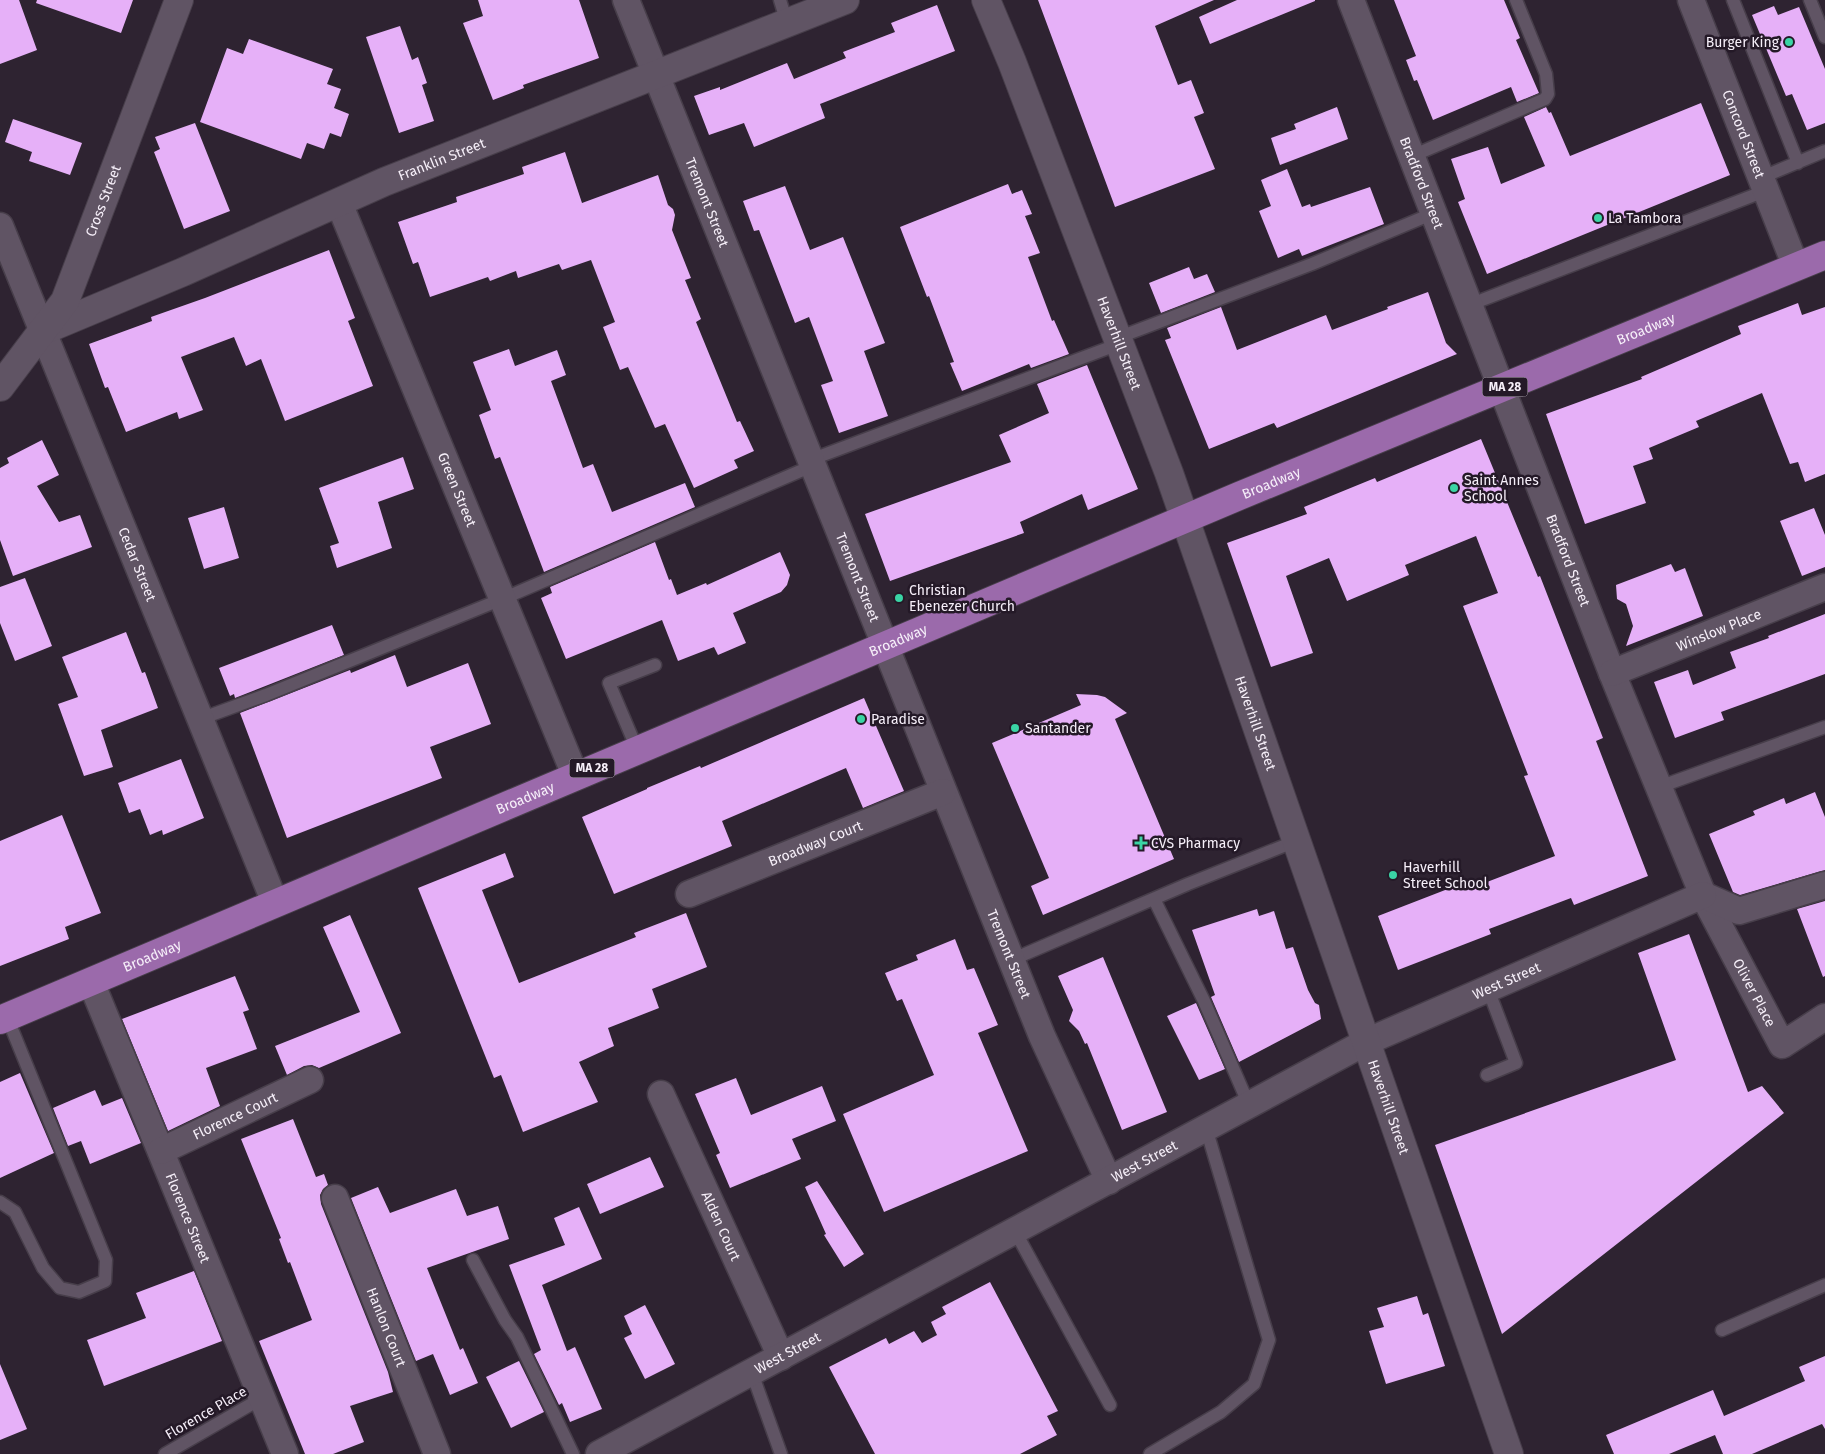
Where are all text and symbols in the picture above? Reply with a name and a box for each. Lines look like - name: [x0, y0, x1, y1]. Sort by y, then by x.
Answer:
- place label: Burger King: [1706, 34, 1780, 51]
- marker: Burger King: [1783, 36, 1795, 48]
- street label: Concord Street: [1719, 87, 1769, 182]
- street label: Franklin Street: [396, 134, 489, 184]
- street label: Bradford Street: [1396, 134, 1448, 232]
- street label: Tremont Street: [682, 155, 733, 250]
- street label: Cross Street: [82, 162, 125, 239]
- place label: La Tambora: [1608, 210, 1681, 227]
- marker: La Tambora: [1592, 212, 1604, 224]
- street label: Haverhill Street: [1094, 294, 1145, 393]
- street label: Broadway: [1614, 309, 1678, 348]
- road number: MA 28: [1482, 378, 1528, 397]
- street label: Green Street: [434, 450, 481, 530]
- street label: Broadway: [1239, 463, 1303, 502]
- place label: Saint Annes School: [1464, 472, 1539, 505]
- marker: Saint Annes School: [1448, 482, 1460, 494]
- street label: Bradford Street: [1543, 512, 1594, 610]
- street label: Cedar Street: [115, 525, 160, 605]
- street label: Tremont Street: [832, 530, 884, 625]
- place label: Christian Ebenezer Church: [909, 582, 1015, 615]
- marker: Christian Ebenezer Church: [893, 592, 905, 604]
- street label: Winslow Place: [1674, 605, 1764, 655]
- street label: Broadway: [866, 620, 930, 660]
- street label: Haverhill Street: [1231, 674, 1280, 774]
- place label: Paradise: [871, 711, 925, 728]
- marker: Paradise: [855, 713, 867, 725]
- place label: Santander: [1025, 720, 1091, 737]
- marker: Santander: [1009, 722, 1021, 734]
- road number: MA 28: [570, 758, 614, 778]
- street label: Broadway: [493, 778, 557, 818]
- street label: Broadway Court: [766, 816, 866, 870]
- place label: CVS Pharmacy: [1151, 835, 1240, 852]
- marker: CVS Pharmacy: [1135, 837, 1147, 849]
- place label: Haverhill Street School: [1403, 859, 1488, 892]
- marker: Haverhill Street School: [1387, 869, 1399, 881]
- street label: Tremont Street: [984, 907, 1035, 1002]
- street label: Broadway: [120, 936, 184, 976]
- street label: Oliver Place: [1729, 955, 1779, 1030]
- street label: West Street: [1470, 958, 1544, 1003]
- street label: Haverhill Street: [1364, 1057, 1413, 1157]
- street label: Florence Court: [190, 1088, 281, 1143]
- street label: West Street: [1108, 1136, 1181, 1186]
- street label: Florence Street: [162, 1170, 214, 1266]
- street label: Alden Court: [698, 1189, 745, 1264]
- street label: Hanlon Court: [363, 1285, 410, 1370]
- street label: West Street: [752, 1328, 824, 1377]
- street label: Florence Place: [162, 1383, 250, 1443]

